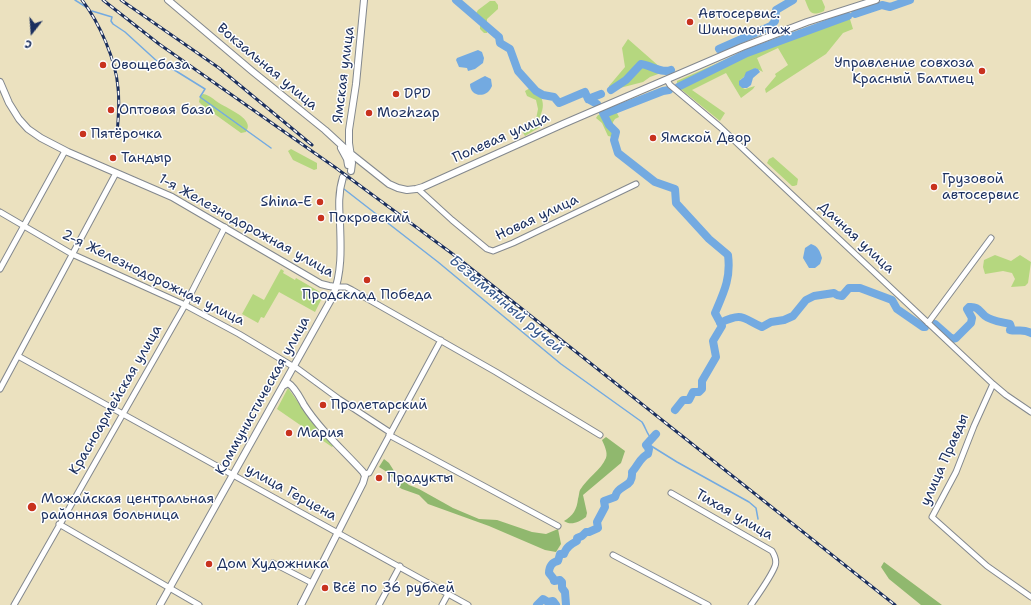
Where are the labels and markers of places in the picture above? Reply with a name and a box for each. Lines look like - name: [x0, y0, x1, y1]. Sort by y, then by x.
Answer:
- place label: Автосервис. Шиномонтаж: [698, 6, 790, 38]
- marker: Автосервис. Шиномонтаж: [685, 17, 695, 27]
- place label: Управление совхоза Красный Балтиец: [834, 55, 974, 88]
- place label: Овощебаза: [111, 57, 190, 73]
- marker: Овощебаза: [98, 60, 108, 70]
- marker: Управление совхоза Красный Балтиец: [977, 66, 987, 76]
- place label: DPD: [404, 86, 431, 102]
- marker: DPD: [391, 89, 401, 99]
- place label: Оптовая база: [119, 102, 214, 118]
- marker: Оптовая база: [106, 105, 116, 115]
- place label: Mozhzap: [377, 105, 440, 121]
- marker: Mozhzap: [364, 108, 374, 118]
- place label: Пятёрочка: [91, 126, 162, 142]
- marker: Пятёрочка: [78, 129, 88, 139]
- place label: Ямской Двор: [661, 130, 751, 146]
- marker: Ямской Двор: [648, 133, 658, 143]
- place label: Тандыр: [121, 150, 172, 166]
- marker: Тандыр: [108, 153, 118, 163]
- place label: Грузовой автосервис: [942, 171, 1019, 204]
- marker: Грузовой автосервис: [929, 182, 939, 192]
- place label: Shina-E: [260, 194, 312, 210]
- marker: Shina-E: [315, 197, 325, 207]
- place label: Покровский: [329, 210, 410, 226]
- marker: Покровский: [316, 213, 326, 223]
- marker: Продсклад Победа: [362, 275, 372, 285]
- place label: Продсклад Победа: [302, 287, 432, 303]
- place label: Пролетарский: [331, 397, 427, 413]
- marker: Пролетарский: [318, 400, 328, 410]
- place label: Мария: [297, 425, 344, 441]
- marker: Мария: [284, 428, 294, 438]
- place label: Продукты: [387, 470, 454, 486]
- marker: Продукты: [374, 473, 384, 483]
- place label: Можайская центральная районная больница: [41, 491, 214, 524]
- marker: Можайская центральная районная больница: [26, 501, 38, 513]
- place label: Дом Художника: [217, 556, 329, 572]
- marker: Дом Художника: [204, 559, 214, 569]
- place label: Всё по 36 рублей: [333, 580, 455, 596]
- marker: Всё по 36 рублей: [320, 583, 330, 593]

